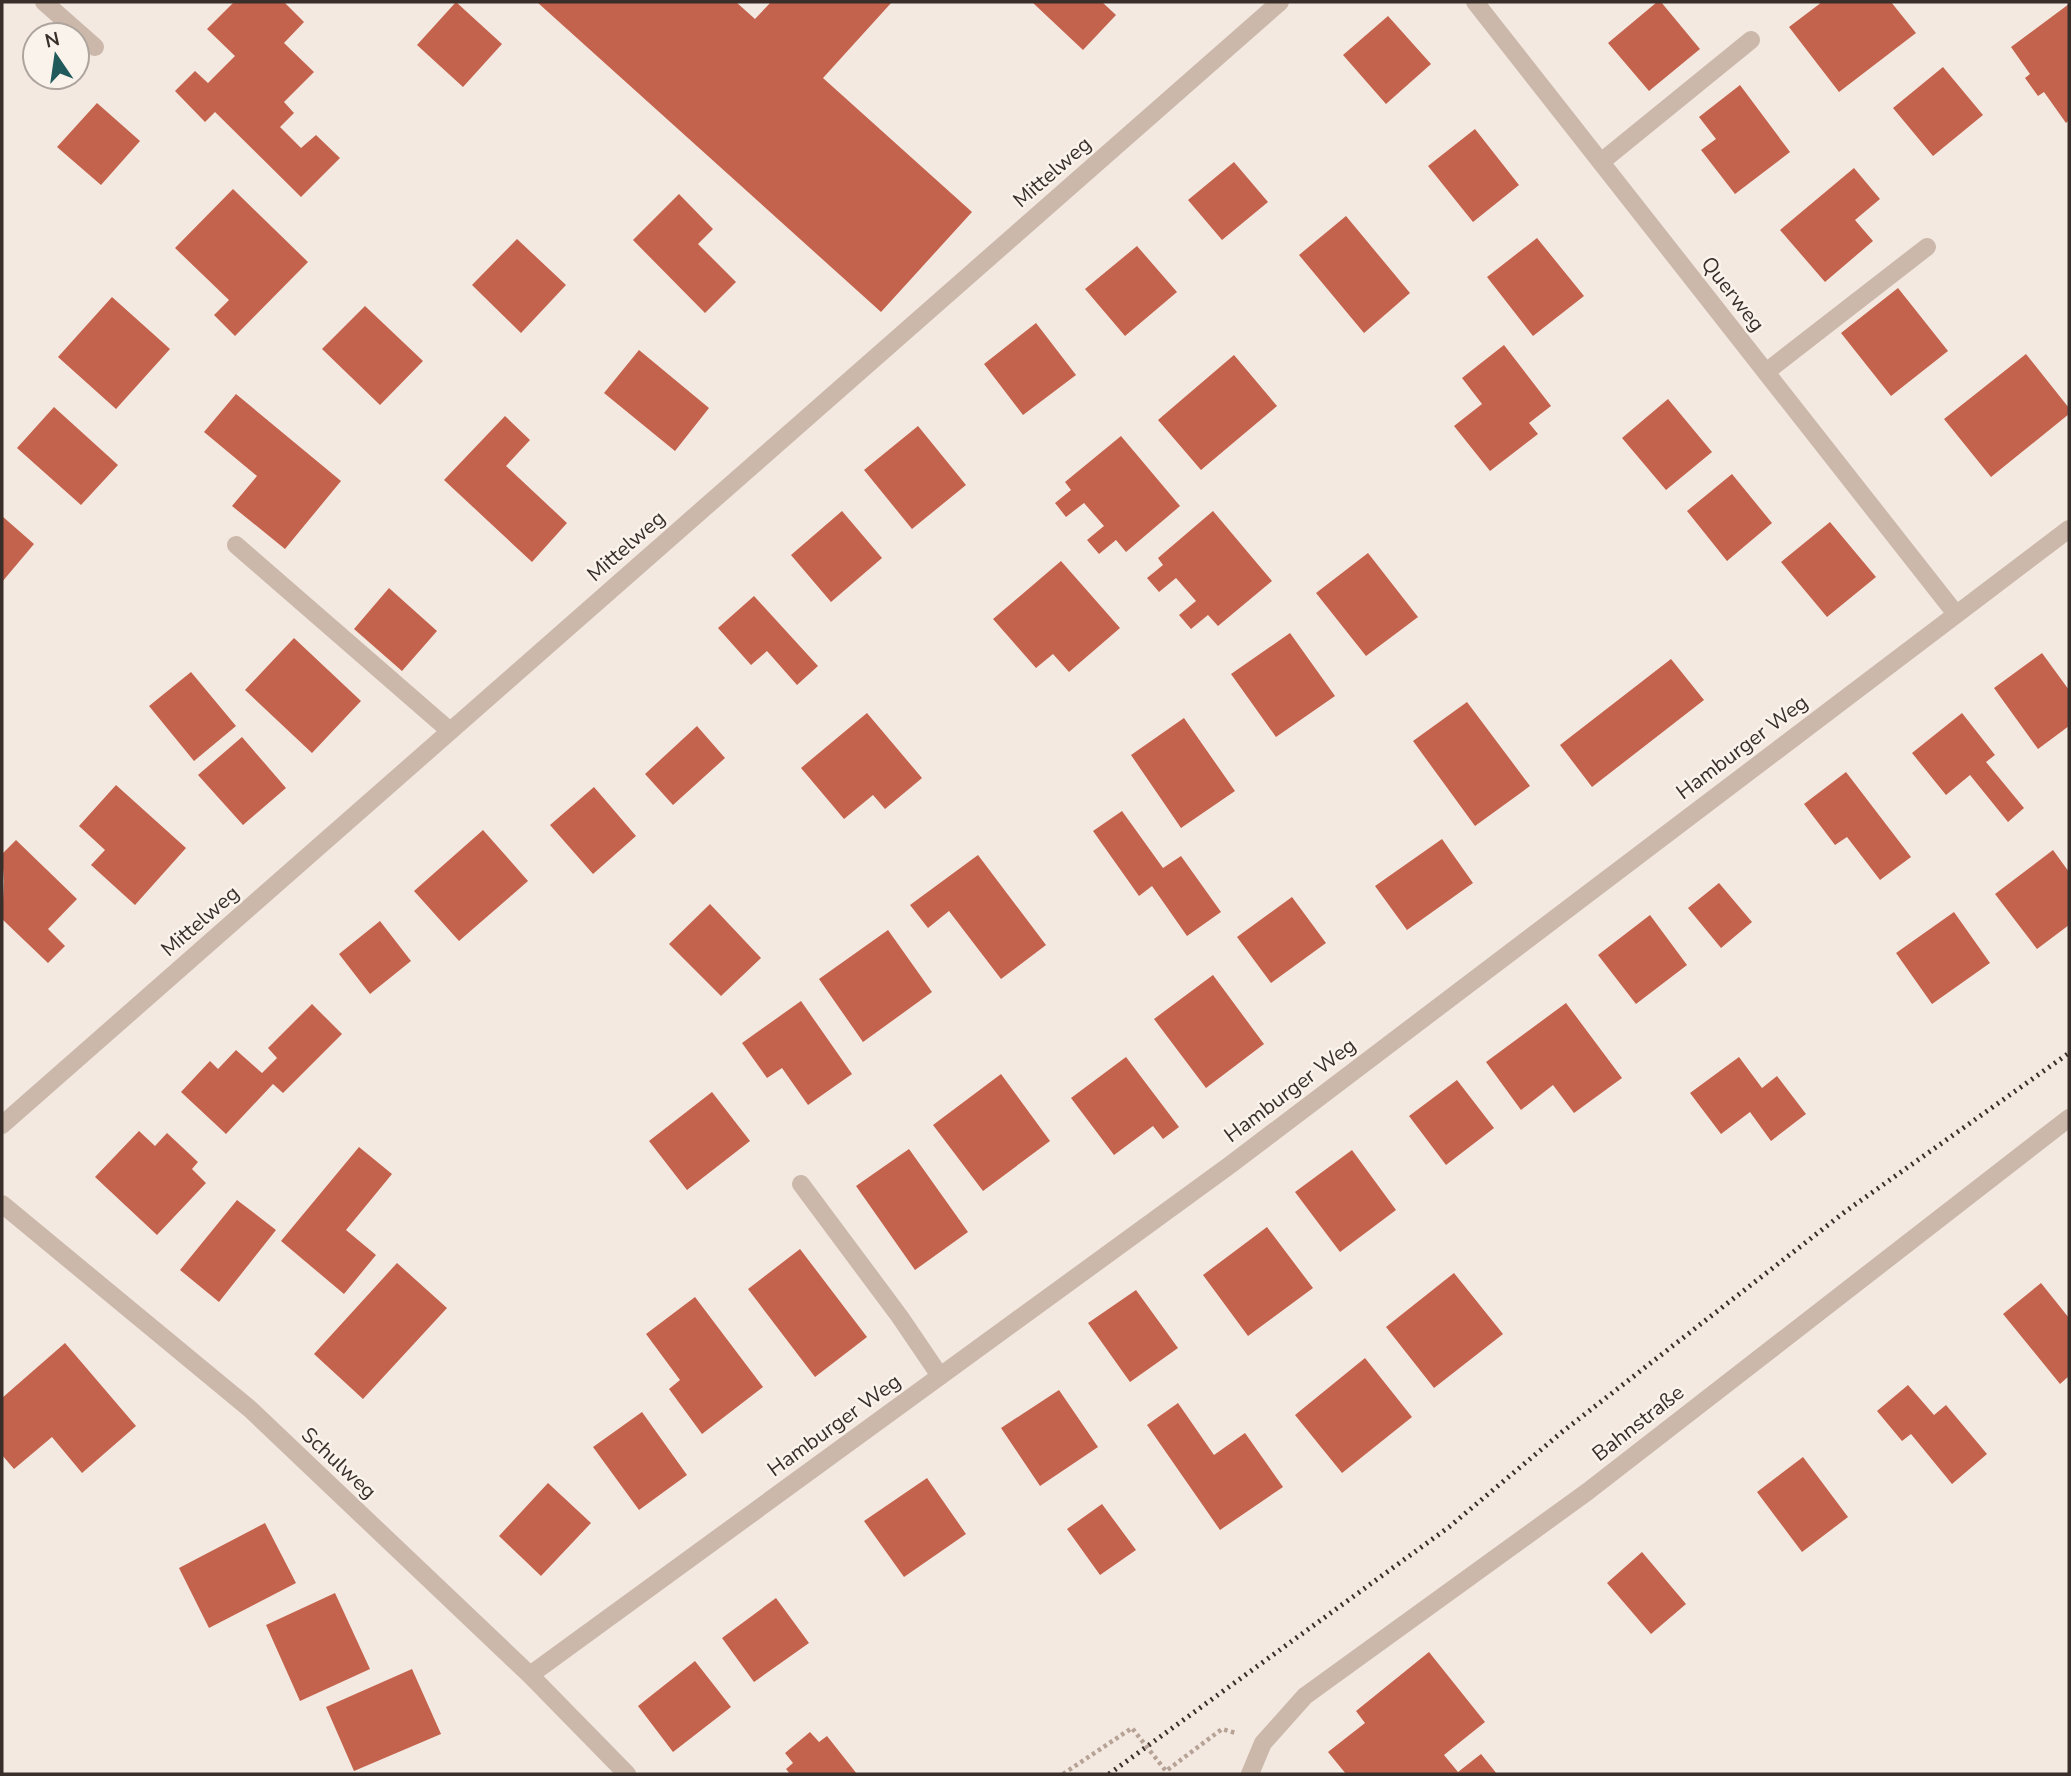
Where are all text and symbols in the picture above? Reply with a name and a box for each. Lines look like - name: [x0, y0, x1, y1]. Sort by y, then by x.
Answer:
- north arrow: [21, 21, 91, 91]
- text: N: [43, 26, 62, 55]
- street label: Mittelweg: [1007, 130, 1097, 214]
- street label: Querweg: [1695, 251, 1771, 337]
- street label: Mittelweg: [581, 504, 671, 588]
- street label: Hamburger Weg: [1670, 688, 1814, 806]
- street label: Mittelweg: [155, 879, 245, 963]
- street label: Hamburger Weg: [1218, 1031, 1362, 1149]
- street label: Hamburger Weg: [762, 1367, 906, 1483]
- street label: Bahnstraße: [1586, 1378, 1690, 1468]
- street label: Schulweg: [295, 1421, 383, 1505]

